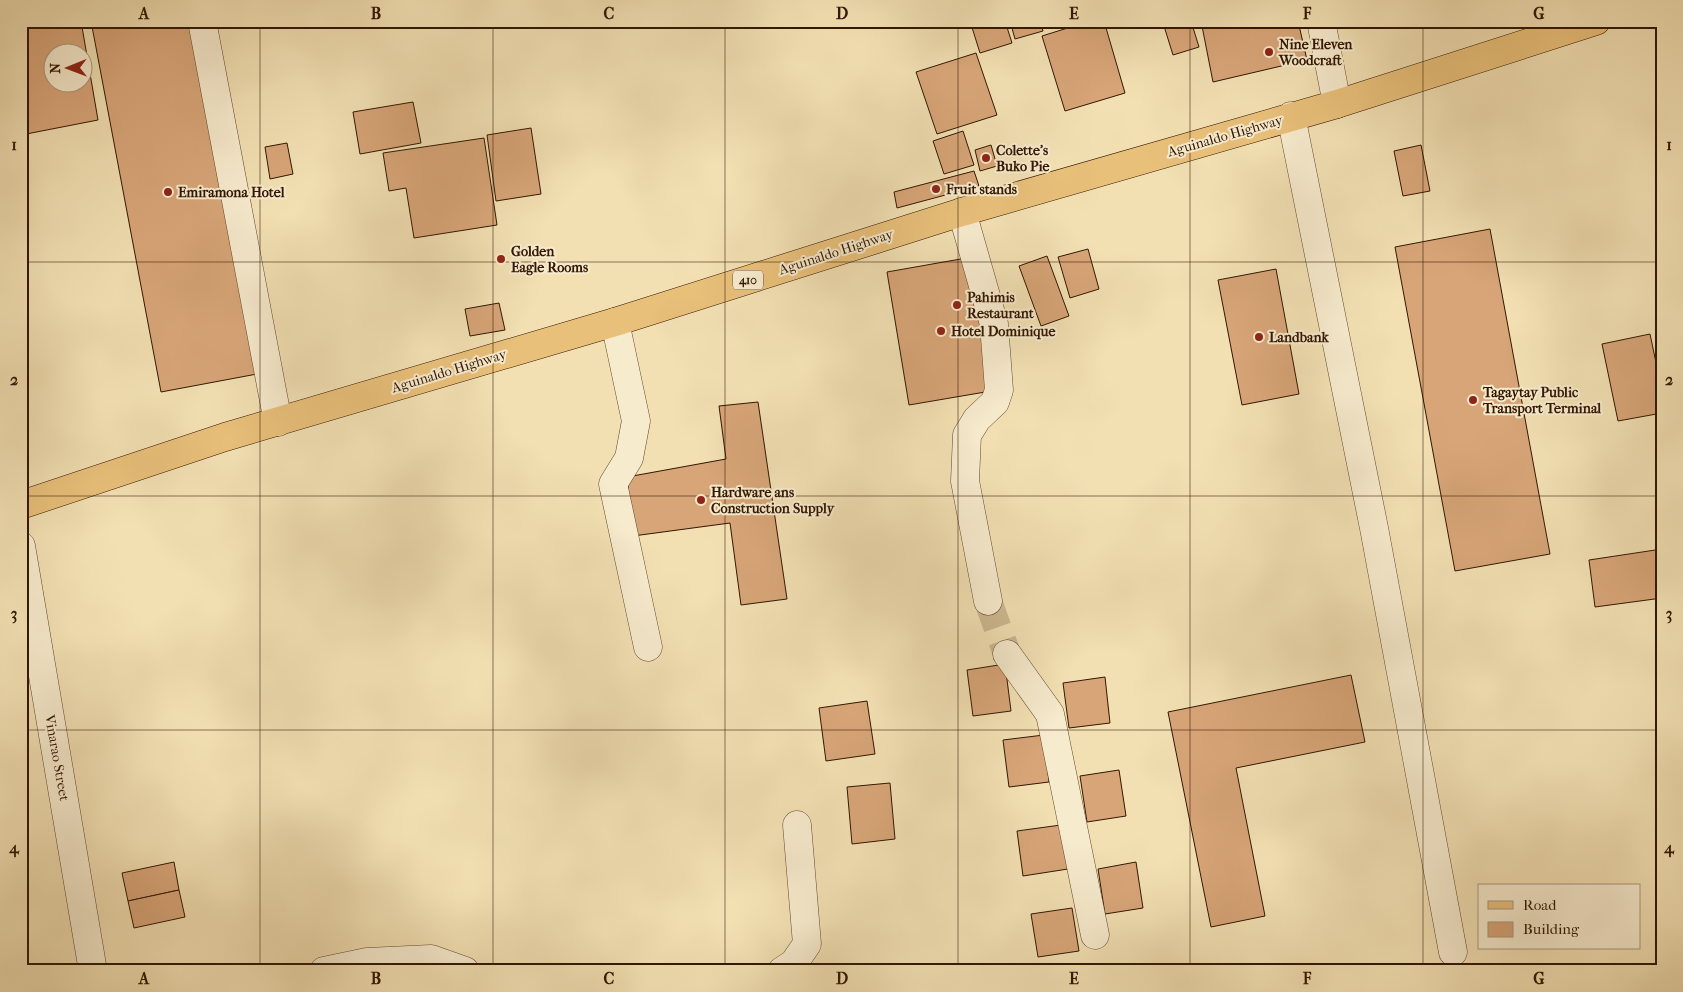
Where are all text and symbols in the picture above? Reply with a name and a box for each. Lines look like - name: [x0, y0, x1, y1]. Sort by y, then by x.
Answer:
- text: A: [138, 4, 150, 23]
- text: B: [371, 4, 381, 23]
- text: C: [604, 4, 615, 23]
- text: D: [836, 4, 848, 23]
- text: E: [1069, 4, 1079, 23]
- text: F: [1302, 4, 1312, 23]
- text: G: [1533, 4, 1545, 23]
- place label: Nine Eleven Woodcraft: [1278, 36, 1353, 69]
- north arrow: [42, 42, 92, 92]
- marker: Nine Eleven Woodcraft: [1263, 46, 1275, 58]
- text: N: [47, 62, 64, 74]
- street label: Aguinaldo Highway: [1164, 111, 1285, 161]
- text: 1: [11, 135, 17, 154]
- text: 1: [1666, 135, 1672, 154]
- place label: Colette's Buko Pie: [996, 142, 1050, 175]
- marker: Colette's Buko Pie: [980, 152, 992, 164]
- place label: Fruit stands: [945, 181, 1018, 198]
- marker: Fruit stands: [930, 183, 942, 195]
- place label: Emiramona Hotel: [178, 184, 285, 201]
- marker: Emiramona Hotel: [162, 186, 174, 198]
- street label: Aguinaldo Highway: [776, 225, 896, 279]
- place label: Golden Eagle Rooms: [511, 243, 589, 276]
- marker: Golden Eagle Rooms: [495, 253, 507, 265]
- road number: 410: [733, 270, 763, 290]
- place label: Pahimis Restaurant: [967, 289, 1035, 322]
- marker: Pahimis Restaurant: [951, 299, 963, 311]
- place label: Hotel Dominique: [951, 323, 1055, 340]
- marker: Hotel Dominique: [935, 325, 947, 337]
- place label: Landbank: [1269, 329, 1330, 346]
- marker: Landbank: [1253, 331, 1265, 343]
- street label: Aguinaldo Highway: [389, 345, 509, 397]
- text: 2: [10, 370, 18, 389]
- text: 2: [1665, 370, 1673, 389]
- place label: Tagaytay Public Transport Terminal: [1482, 384, 1601, 417]
- marker: Tagaytay Public Transport Terminal: [1467, 394, 1479, 406]
- place label: Hardware ans Construction Supply: [711, 484, 836, 517]
- marker: Hardware ans Construction Supply: [695, 494, 707, 506]
- text: 3: [11, 604, 17, 624]
- text: 3: [1666, 604, 1672, 624]
- street label: Vinarao Street: [41, 713, 73, 802]
- text: 4: [8, 838, 20, 858]
- text: 4: [1663, 838, 1675, 858]
- legend: [1478, 884, 1640, 950]
- text: Road: [1523, 896, 1557, 914]
- text: Building: [1523, 920, 1580, 938]
- text: A: [138, 969, 150, 988]
- text: B: [371, 969, 381, 988]
- text: C: [604, 969, 615, 988]
- text: D: [836, 969, 848, 988]
- text: E: [1069, 969, 1079, 988]
- text: F: [1302, 969, 1312, 988]
- text: G: [1533, 969, 1545, 988]

